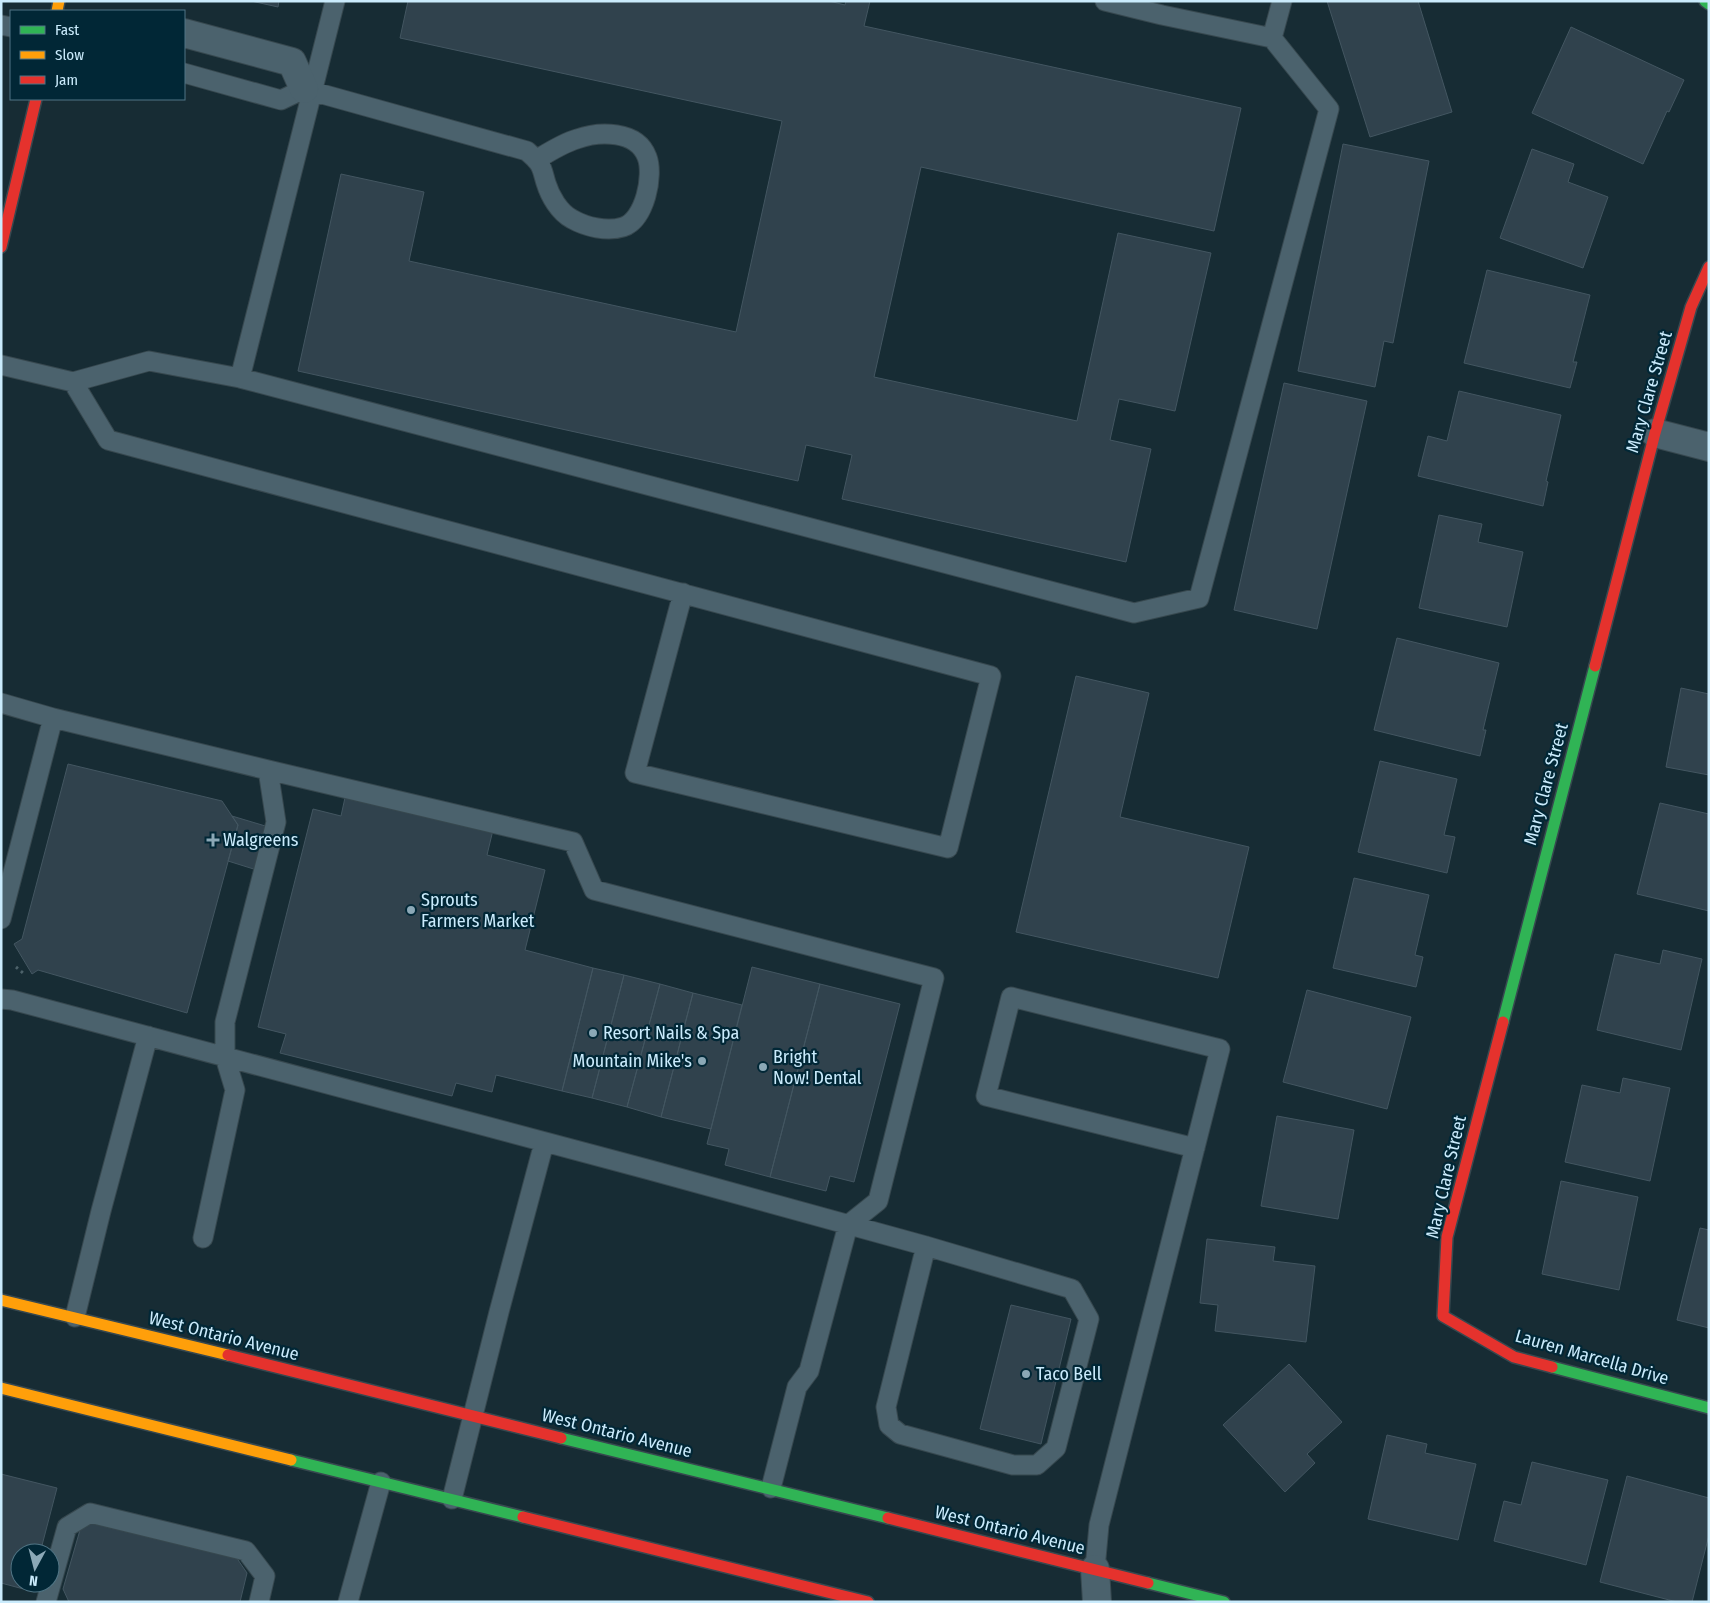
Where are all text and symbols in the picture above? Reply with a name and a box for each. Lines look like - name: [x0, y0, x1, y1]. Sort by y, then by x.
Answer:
- legend: [10, 10, 185, 100]
- text: Fast: [55, 21, 79, 39]
- text: Slow: [55, 46, 84, 64]
- text: Jam: [55, 71, 78, 89]
- street label: Mary Clare Street: [1621, 328, 1677, 455]
- street label: Mary Clare Street: [1519, 720, 1573, 848]
- place label: Walgreens: [223, 829, 299, 851]
- marker: Walgreens: [207, 834, 219, 846]
- place label: Sprouts Farmers Market: [421, 889, 535, 932]
- marker: Sprouts Farmers Market: [405, 904, 417, 916]
- place label: Resort Nails & Spa: [603, 1022, 739, 1044]
- marker: Resort Nails & Spa: [587, 1027, 599, 1039]
- place label: Bright Now! Dental: [773, 1046, 862, 1089]
- place label: Mountain Mike's: [573, 1050, 692, 1072]
- marker: Mountain Mike's: [696, 1055, 708, 1067]
- marker: Bright Now! Dental: [757, 1061, 769, 1073]
- street label: Mary Clare Street: [1421, 1113, 1471, 1241]
- street label: West Ontario Avenue: [147, 1307, 301, 1365]
- street label: Lauren Marcella Drive: [1513, 1325, 1671, 1389]
- place label: Taco Bell: [1036, 1363, 1102, 1385]
- marker: Taco Bell: [1020, 1368, 1032, 1380]
- street label: West Ontario Avenue: [540, 1404, 694, 1462]
- street label: West Ontario Avenue: [933, 1501, 1087, 1559]
- north arrow: [10, 1543, 60, 1593]
- text: N: [28, 1571, 39, 1589]

